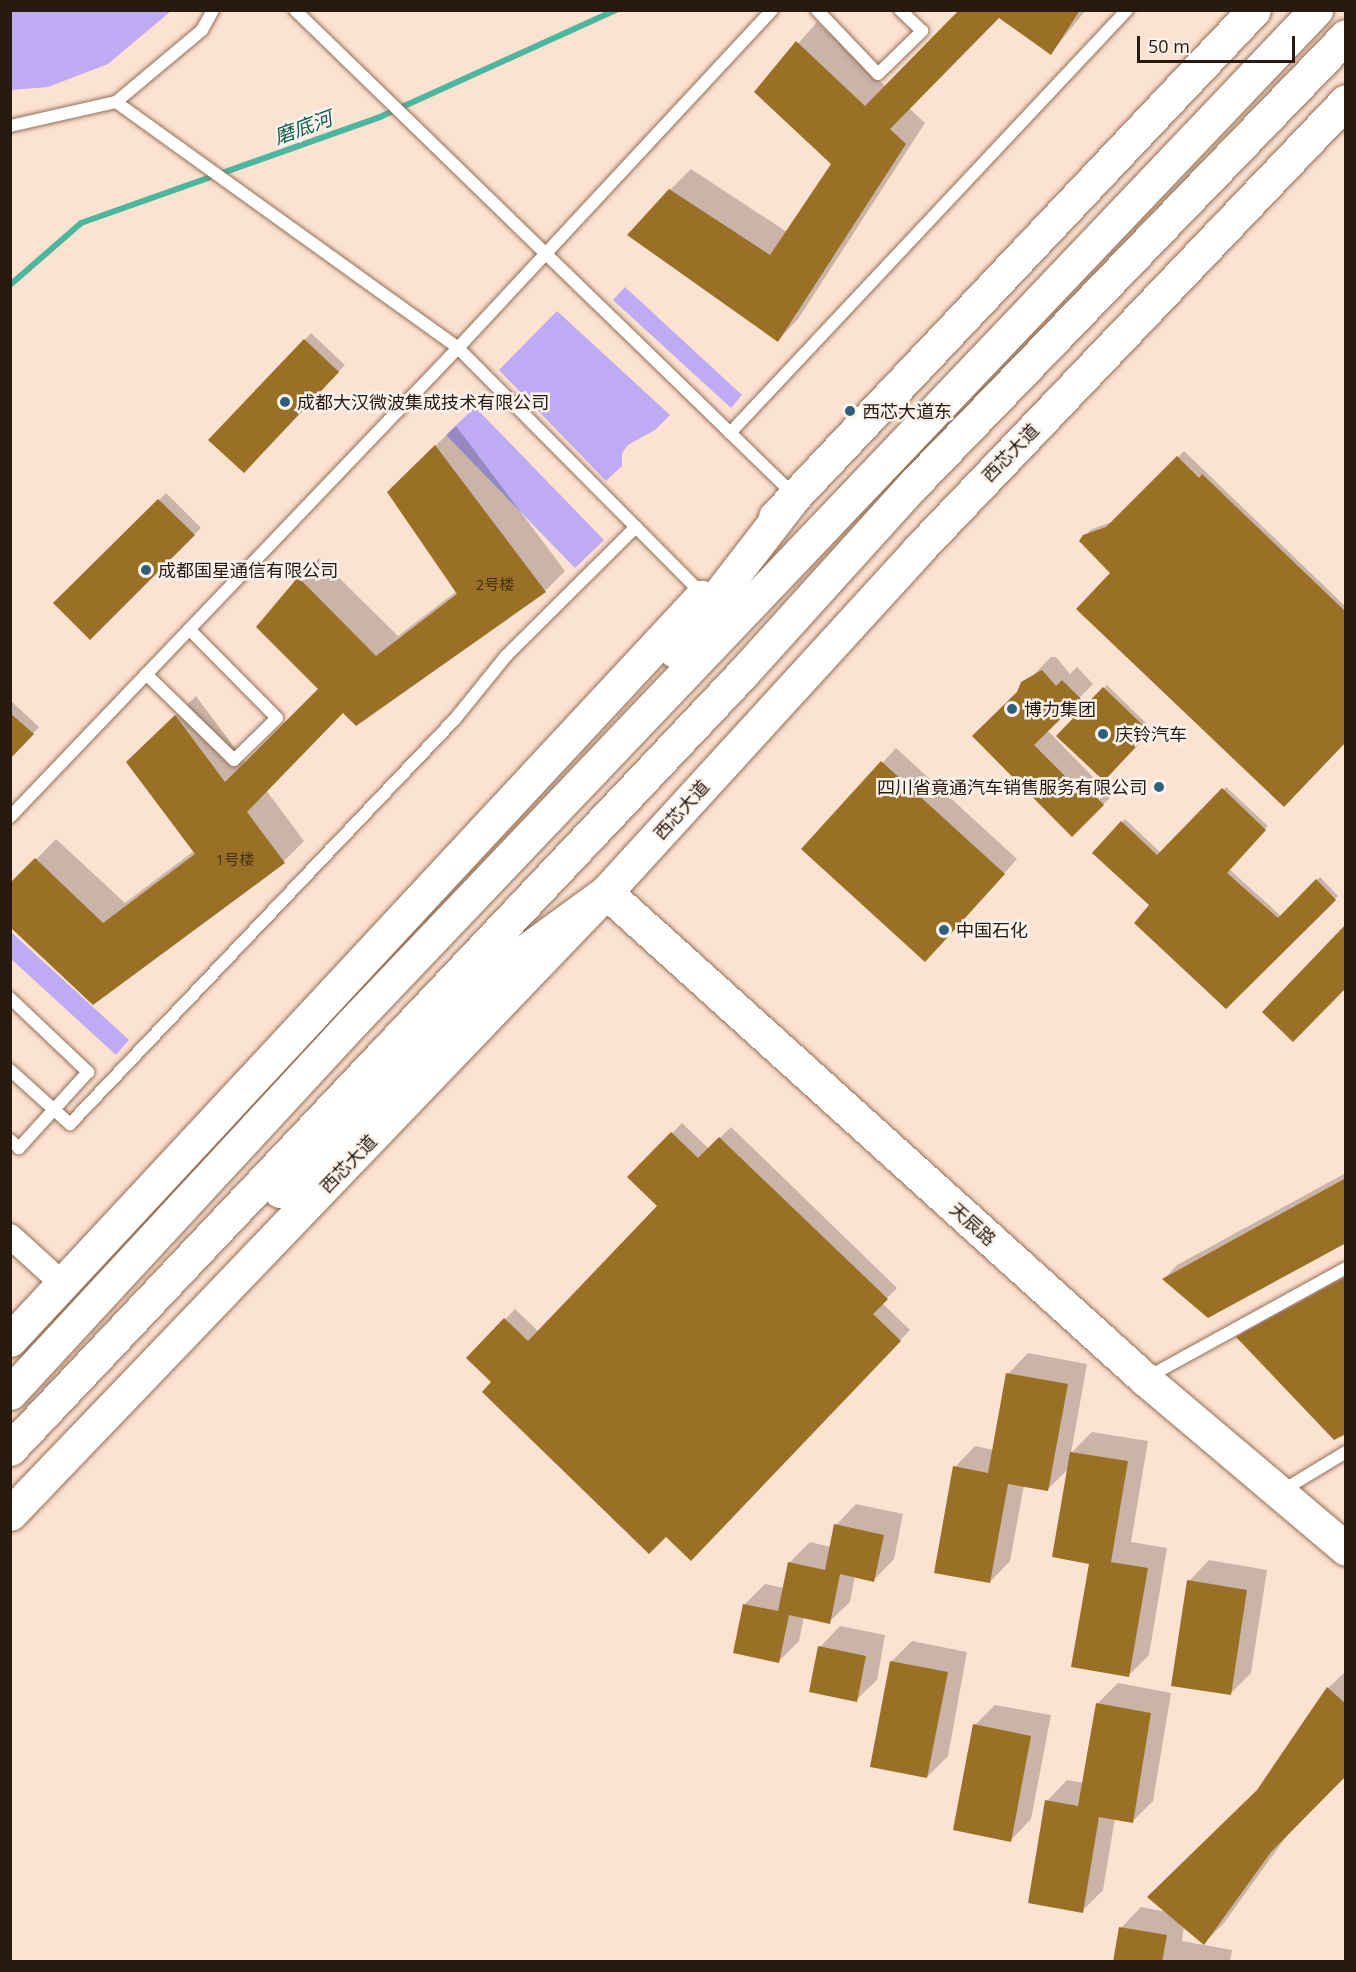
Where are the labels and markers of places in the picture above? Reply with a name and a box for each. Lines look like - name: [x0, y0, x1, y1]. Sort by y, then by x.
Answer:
- place label: 成都大汉微波集成技术有限公司: [297, 391, 549, 413]
- marker: 成都大汉微波集成技术有限公司: [278, 395, 292, 409]
- place label: 西芯大道东: [862, 400, 952, 422]
- marker: 西芯大道东: [843, 404, 857, 418]
- place label: 成都国星通信有限公司: [158, 559, 338, 581]
- marker: 成都国星通信有限公司: [139, 563, 153, 577]
- place label: 博力集团: [1024, 698, 1096, 720]
- marker: 博力集团: [1005, 702, 1019, 716]
- place label: 庆铃汽车: [1115, 723, 1187, 745]
- marker: 庆铃汽车: [1096, 727, 1110, 741]
- place label: 四川省竟通汽车销售服务有限公司: [877, 776, 1147, 798]
- marker: 四川省竟通汽车销售服务有限公司: [1152, 780, 1166, 794]
- place label: 中国石化: [956, 919, 1028, 941]
- marker: 中国石化: [937, 923, 951, 937]

